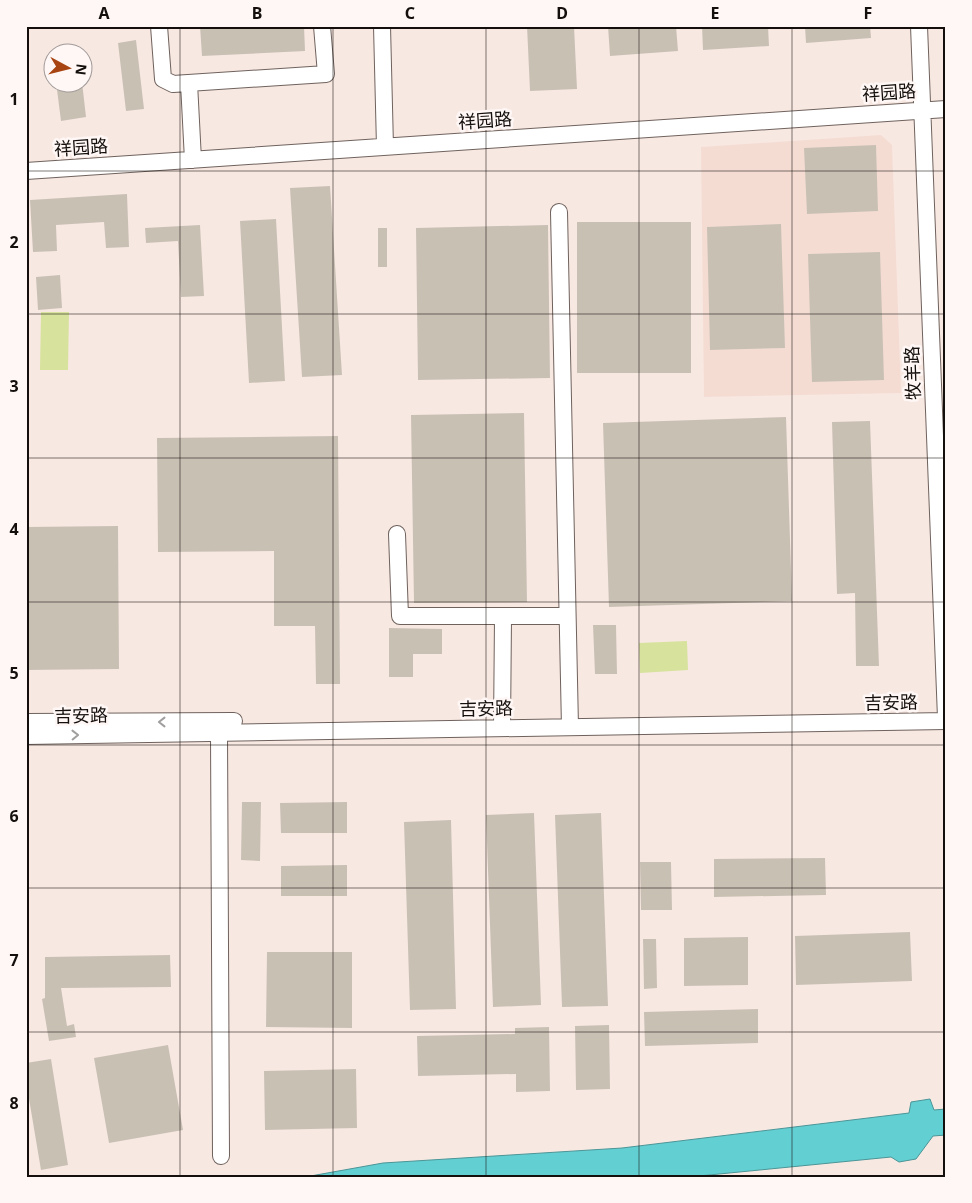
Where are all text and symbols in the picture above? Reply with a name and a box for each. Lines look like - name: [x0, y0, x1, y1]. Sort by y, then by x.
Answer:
- text: A: [98, 2, 110, 24]
- text: B: [252, 2, 262, 24]
- text: C: [405, 2, 415, 24]
- text: D: [556, 2, 568, 24]
- text: E: [711, 2, 720, 24]
- text: F: [864, 2, 872, 24]
- north arrow: [42, 42, 92, 92]
- text: N: [71, 63, 92, 76]
- street label: 祥园路: [861, 78, 917, 106]
- text: 1: [9, 88, 19, 110]
- street label: 祥园路: [457, 106, 513, 134]
- street label: 祥园路: [53, 133, 109, 161]
- text: 2: [9, 231, 19, 253]
- street label: 牧羊路: [899, 346, 925, 400]
- text: 3: [9, 375, 19, 397]
- text: 4: [9, 518, 19, 540]
- text: 5: [9, 662, 19, 684]
- street label: 吉安路: [864, 690, 918, 714]
- street label: 吉安路: [459, 696, 513, 720]
- street label: 吉安路: [54, 703, 108, 727]
- one-way arrow: [158, 717, 166, 727]
- one-way arrow: [72, 730, 79, 740]
- text: 6: [9, 805, 19, 827]
- text: 7: [9, 949, 19, 971]
- text: 8: [9, 1092, 19, 1114]

